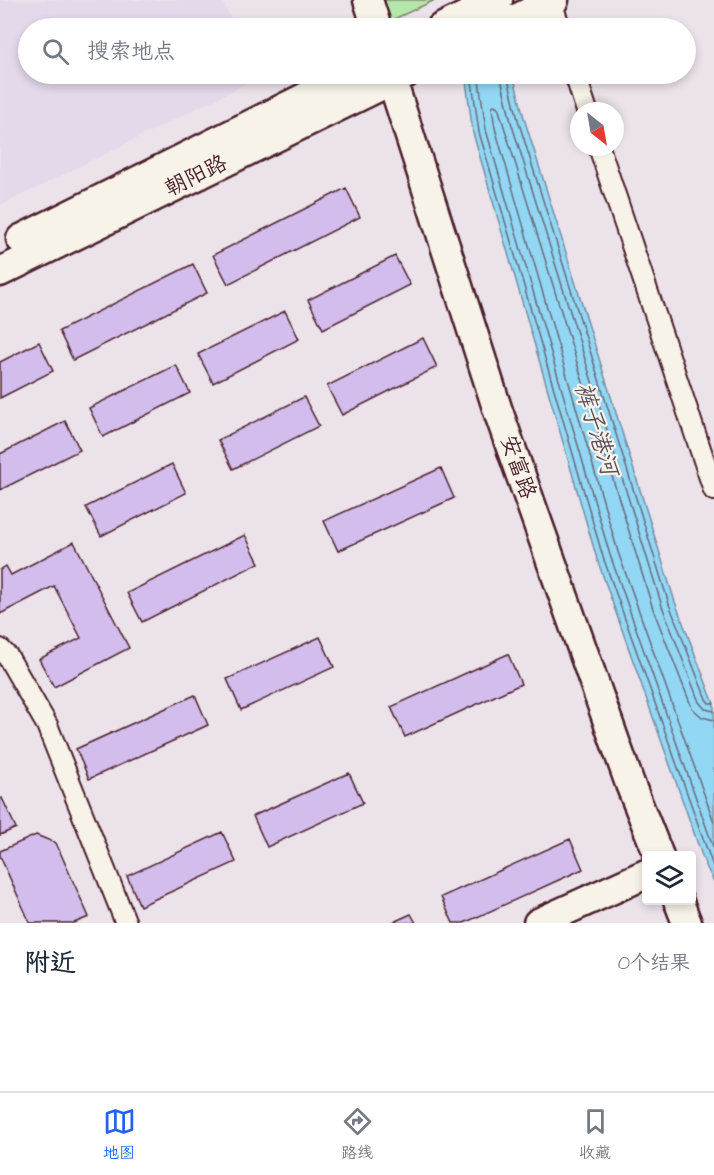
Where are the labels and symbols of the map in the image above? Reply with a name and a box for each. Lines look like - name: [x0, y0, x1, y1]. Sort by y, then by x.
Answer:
- north arrow: [570, 102, 624, 156]
- street label: 朝阳路: [160, 148, 232, 204]
- water label: 裤子港河: [566, 378, 627, 484]
- street label: 安富路: [493, 431, 543, 503]

